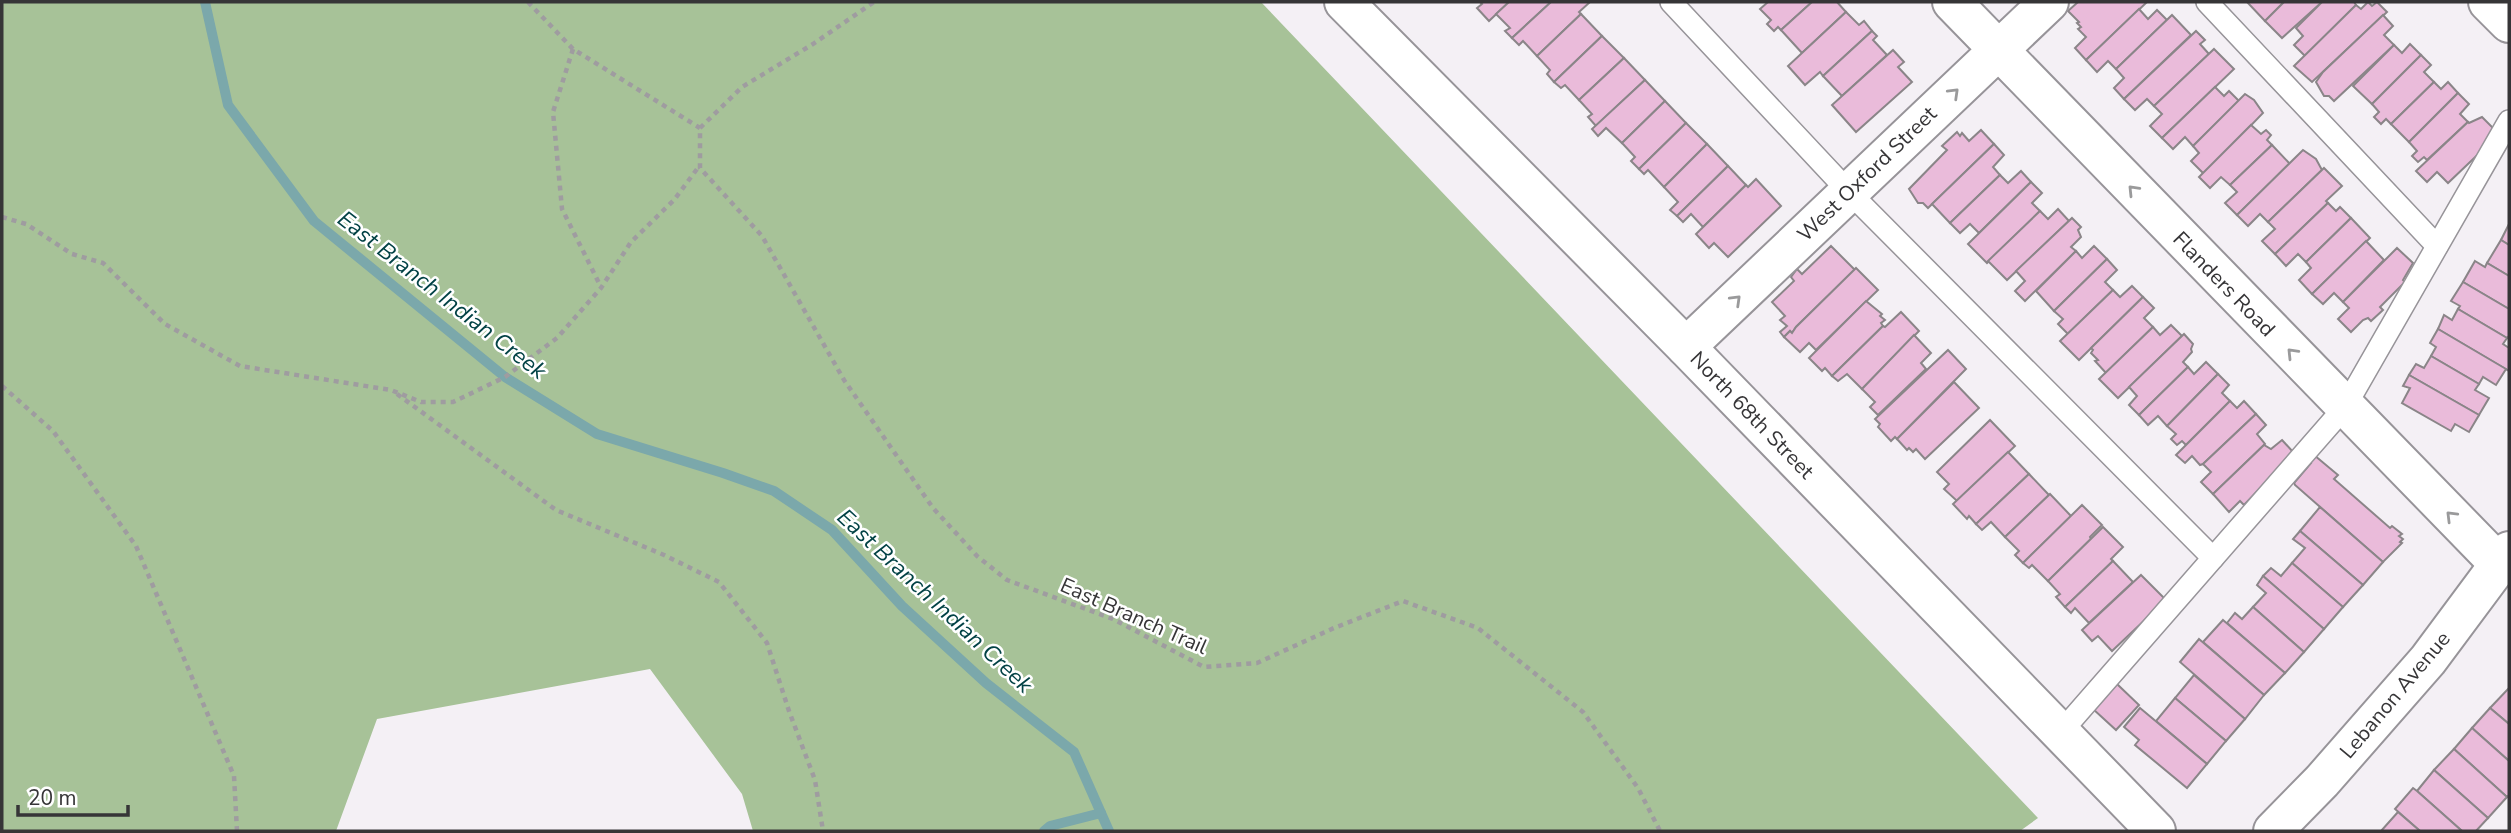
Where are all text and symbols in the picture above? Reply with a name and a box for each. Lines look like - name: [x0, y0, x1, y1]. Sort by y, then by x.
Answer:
- one-way arrow: [1945, 88, 1958, 101]
- street label: West Oxford Street: [1791, 100, 1943, 248]
- one-way arrow: [2129, 186, 2142, 199]
- water label: East Branch Indian Creek: [331, 204, 553, 387]
- street label: Flanders Road: [2167, 225, 2281, 343]
- one-way arrow: [1727, 296, 1740, 308]
- street label: North 68th Street: [1684, 345, 1821, 485]
- one-way arrow: [2287, 349, 2300, 362]
- water label: East Branch Indian Creek: [830, 502, 1040, 700]
- one-way arrow: [2447, 511, 2460, 524]
- street label: East Branch Trail: [1056, 571, 1213, 661]
- street label: Lebanon Avenue: [2333, 625, 2457, 765]
- scale bar: [18, 774, 128, 818]
- text: 20 m: [28, 784, 77, 812]

